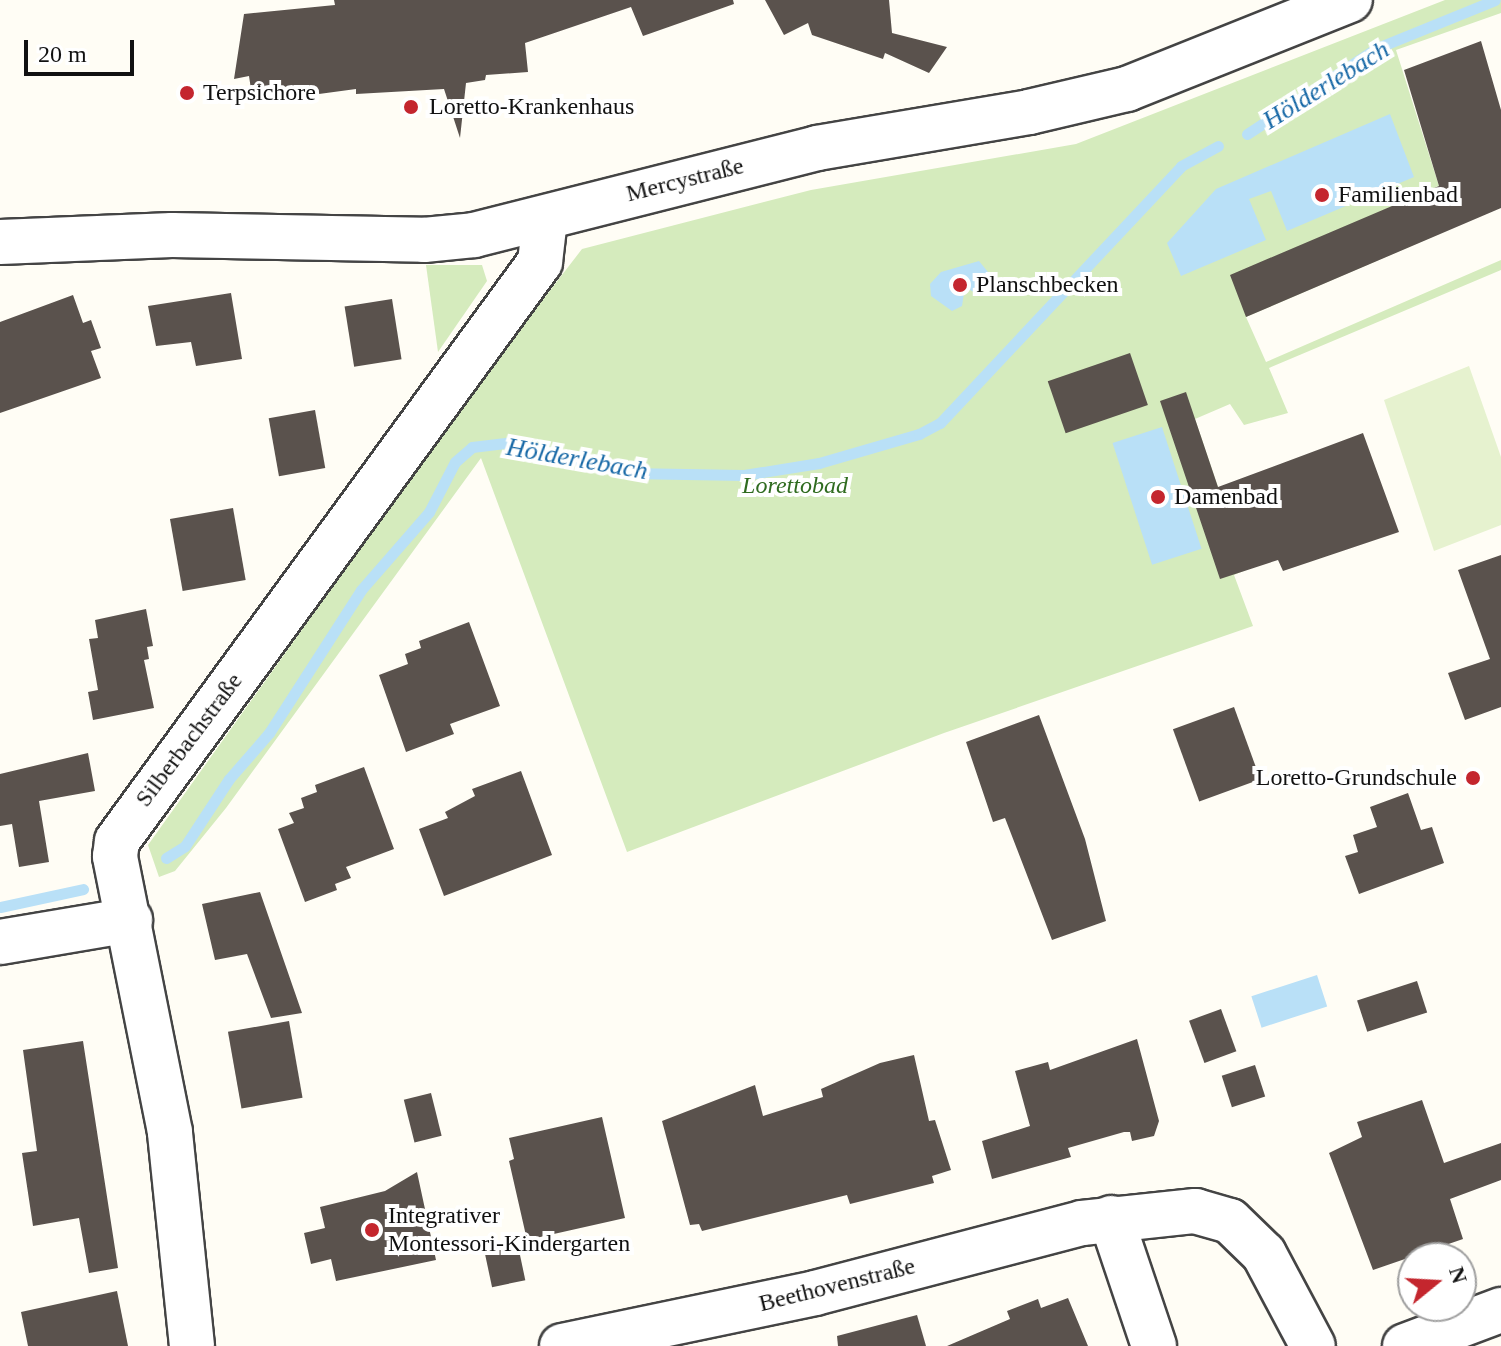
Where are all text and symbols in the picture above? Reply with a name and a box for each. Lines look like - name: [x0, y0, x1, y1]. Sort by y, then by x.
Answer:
- scale bar: [28, 24, 138, 74]
- water label: Hölderlebach: [1257, 34, 1395, 136]
- text: 20 m: [38, 41, 87, 67]
- place label: Terpsichore: [203, 79, 316, 107]
- marker: Terpsichore: [178, 84, 196, 102]
- place label: Loretto-Krankenhaus: [429, 93, 634, 121]
- marker: Loretto-Krankenhaus: [400, 96, 422, 118]
- street label: Mercystraße: [623, 152, 747, 208]
- place label: Familienbad: [1338, 181, 1458, 209]
- marker: Familienbad: [1313, 186, 1331, 204]
- place label: Planschbecken: [976, 271, 1119, 299]
- marker: Planschbecken: [951, 276, 969, 294]
- water label: Hölderlebach: [504, 431, 650, 487]
- park label: Lorettobad: [742, 472, 848, 500]
- place label: Damenbad: [1174, 483, 1278, 511]
- marker: Damenbad: [1149, 488, 1167, 506]
- street label: Silberbachstraße: [129, 667, 249, 813]
- place label: Loretto-Grundschule: [1256, 764, 1457, 792]
- marker: Loretto-Grundschule: [1464, 769, 1482, 787]
- place label: Integrativer Montessori-Kindergarten: [388, 1202, 630, 1258]
- marker: Integrativer Montessori-Kindergarten: [363, 1221, 381, 1239]
- north arrow: [1397, 1242, 1477, 1322]
- street label: Beethovenstraße: [756, 1252, 918, 1318]
- text: N: [1444, 1264, 1473, 1286]

